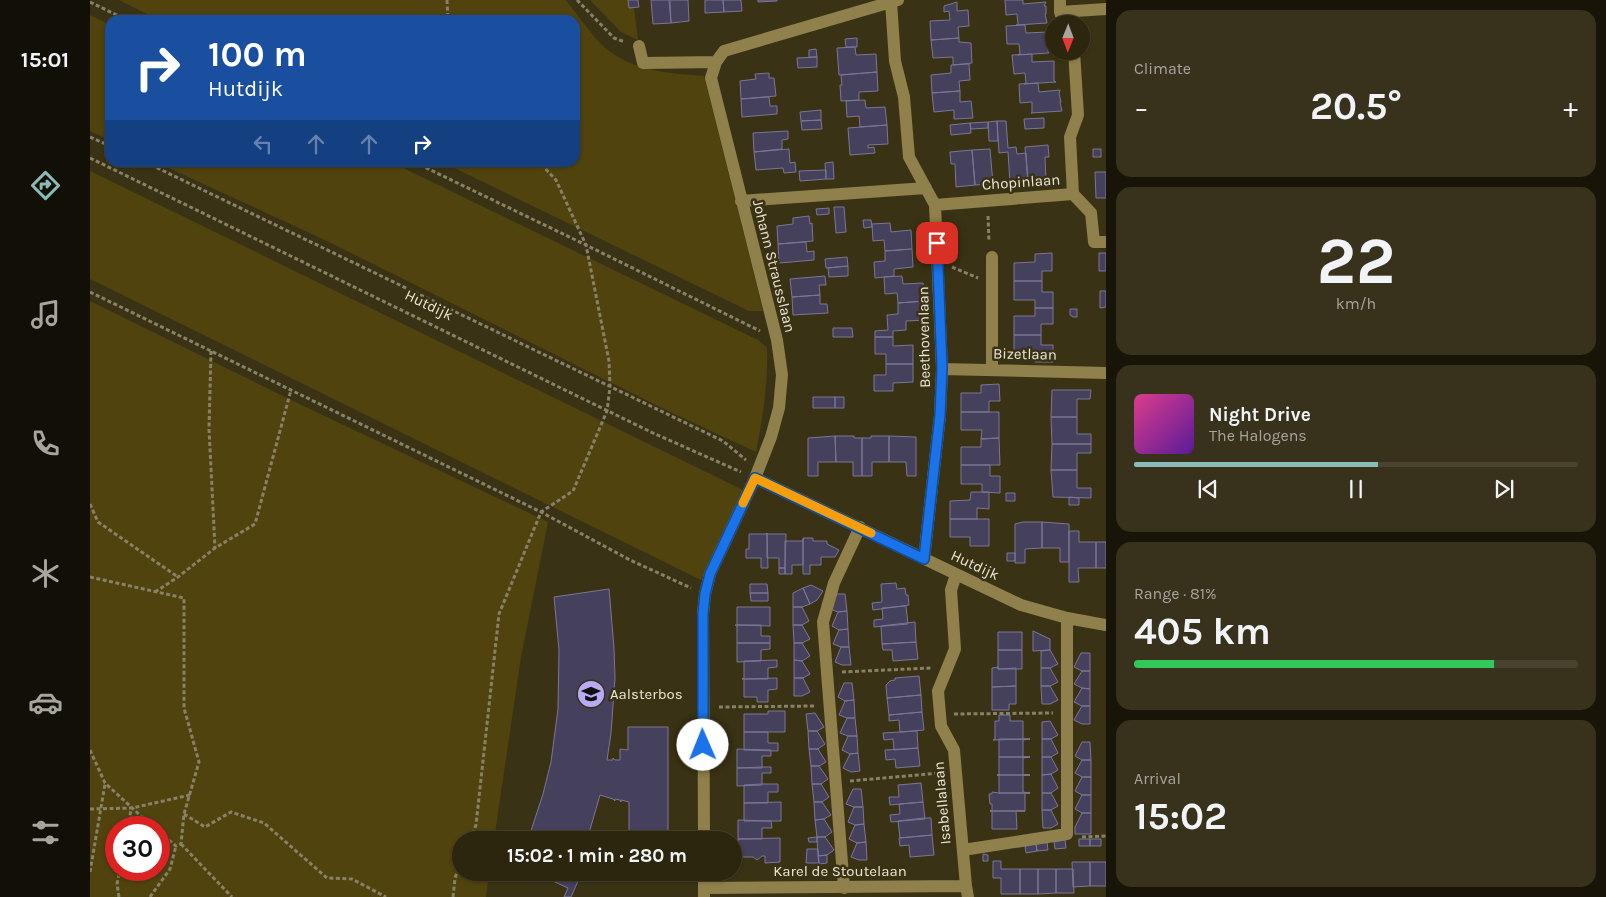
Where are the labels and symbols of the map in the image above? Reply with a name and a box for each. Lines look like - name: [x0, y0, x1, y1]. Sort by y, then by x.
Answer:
- north arrow: [1045, 15, 1090, 60]
- street label: Chopinlaan: [981, 170, 1061, 194]
- street label: Johann Strausslaan: [749, 198, 799, 334]
- pin: [916, 222, 958, 264]
- street label: Hutdijk: [402, 286, 456, 324]
- street label: Beethovenlaan: [914, 286, 934, 388]
- street label: Bizetlaan: [993, 344, 1057, 364]
- street label: Hutdijk: [948, 546, 1002, 584]
- school or university icon: Aalsterbos: [576, 679, 606, 709]
- place label: Aalsterbos: [610, 685, 683, 703]
- position arrow: [676, 718, 728, 770]
- street label: Isabellalaan: [929, 761, 955, 845]
- speed limit sign: 30: [105, 816, 170, 881]
- street label: Karel de Stoutelaan: [773, 862, 907, 880]

